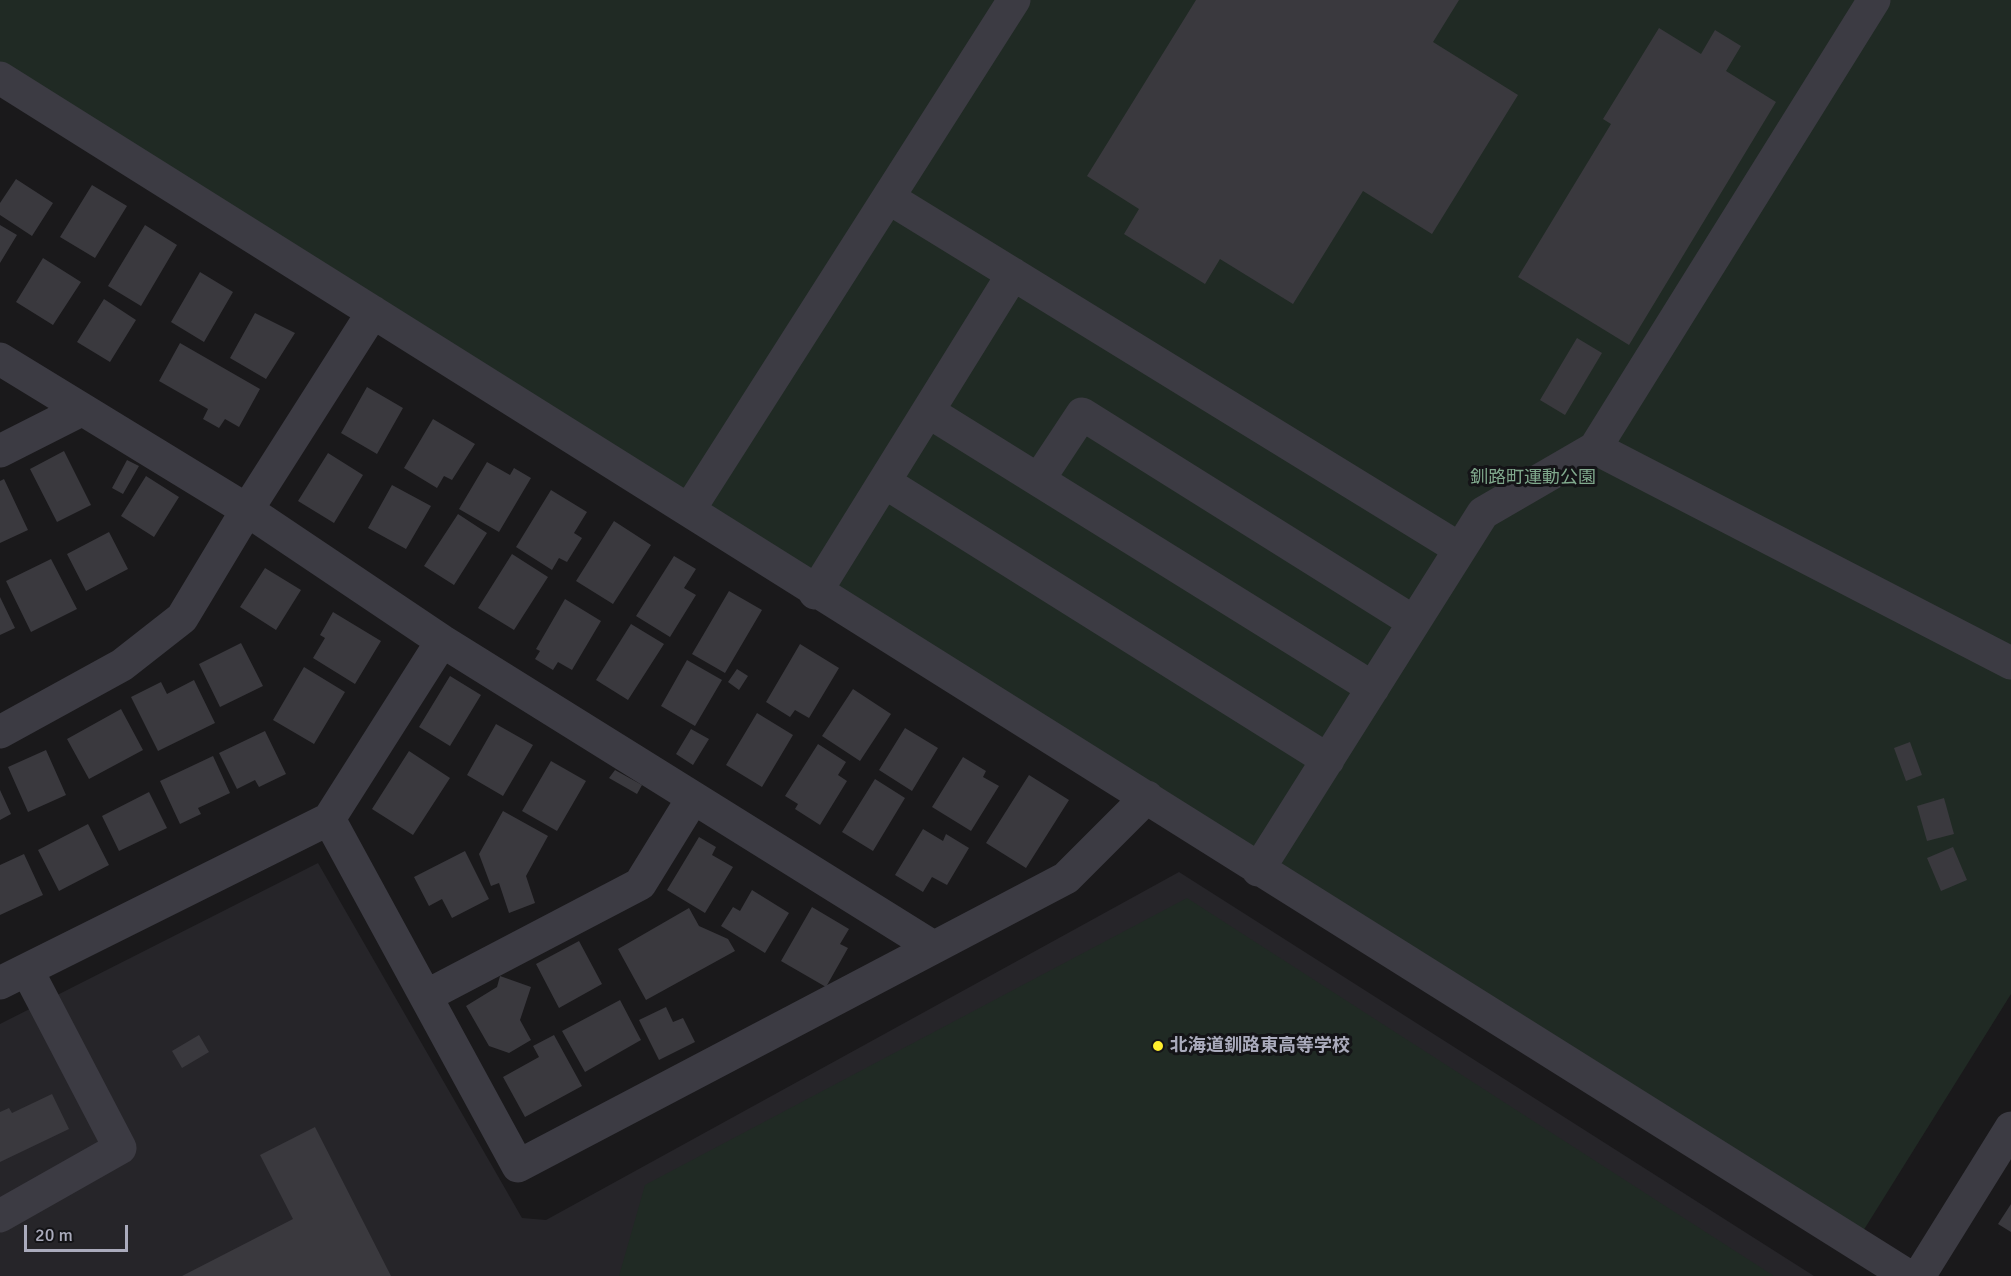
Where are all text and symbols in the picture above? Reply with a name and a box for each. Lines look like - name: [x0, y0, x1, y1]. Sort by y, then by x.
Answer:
- park label: 釧路町運動公園: [1470, 467, 1596, 489]
- place label: 北海道釧路東高等学校: [1170, 1035, 1350, 1057]
- marker: 北海道釧路東高等学校: [1151, 1039, 1165, 1053]
- scale bar: [27, 1213, 130, 1251]
- text: 20 m: [35, 1224, 73, 1246]

